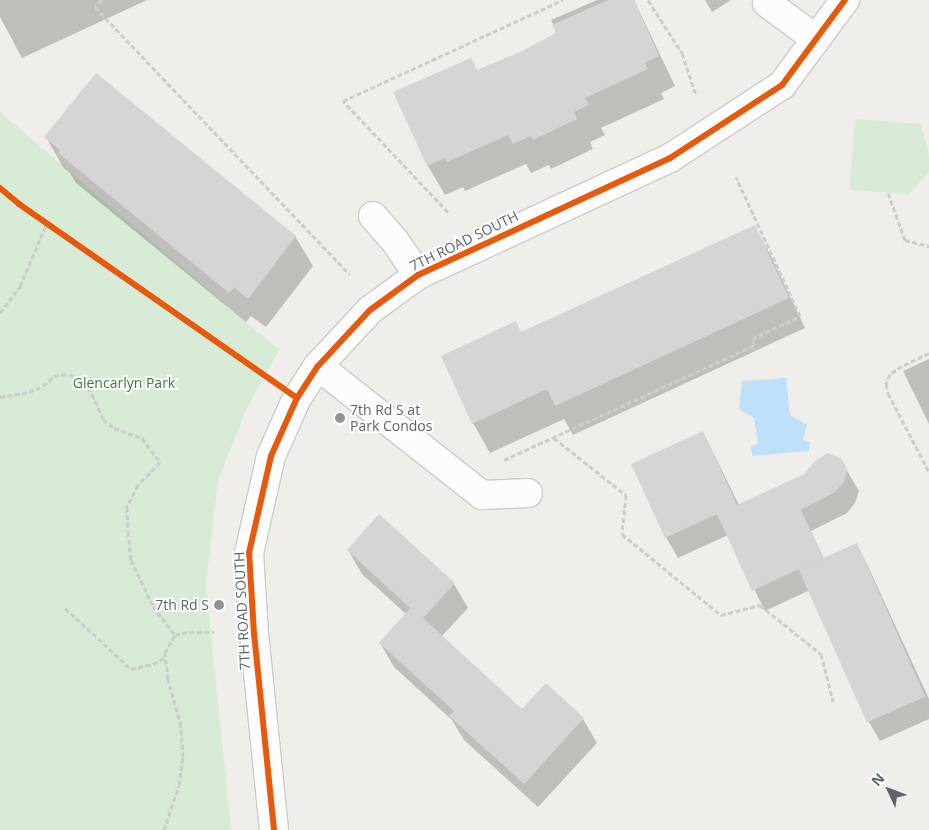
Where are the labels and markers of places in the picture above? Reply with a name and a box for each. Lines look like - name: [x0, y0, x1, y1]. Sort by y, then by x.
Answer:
- place label: 7th Rd S at Park Condos: [350, 402, 432, 434]
- marker: 7th Rd S at Park Condos: [334, 412, 346, 424]
- place label: 7th Rd S: [155, 597, 209, 613]
- marker: 7th Rd S: [213, 599, 225, 611]

